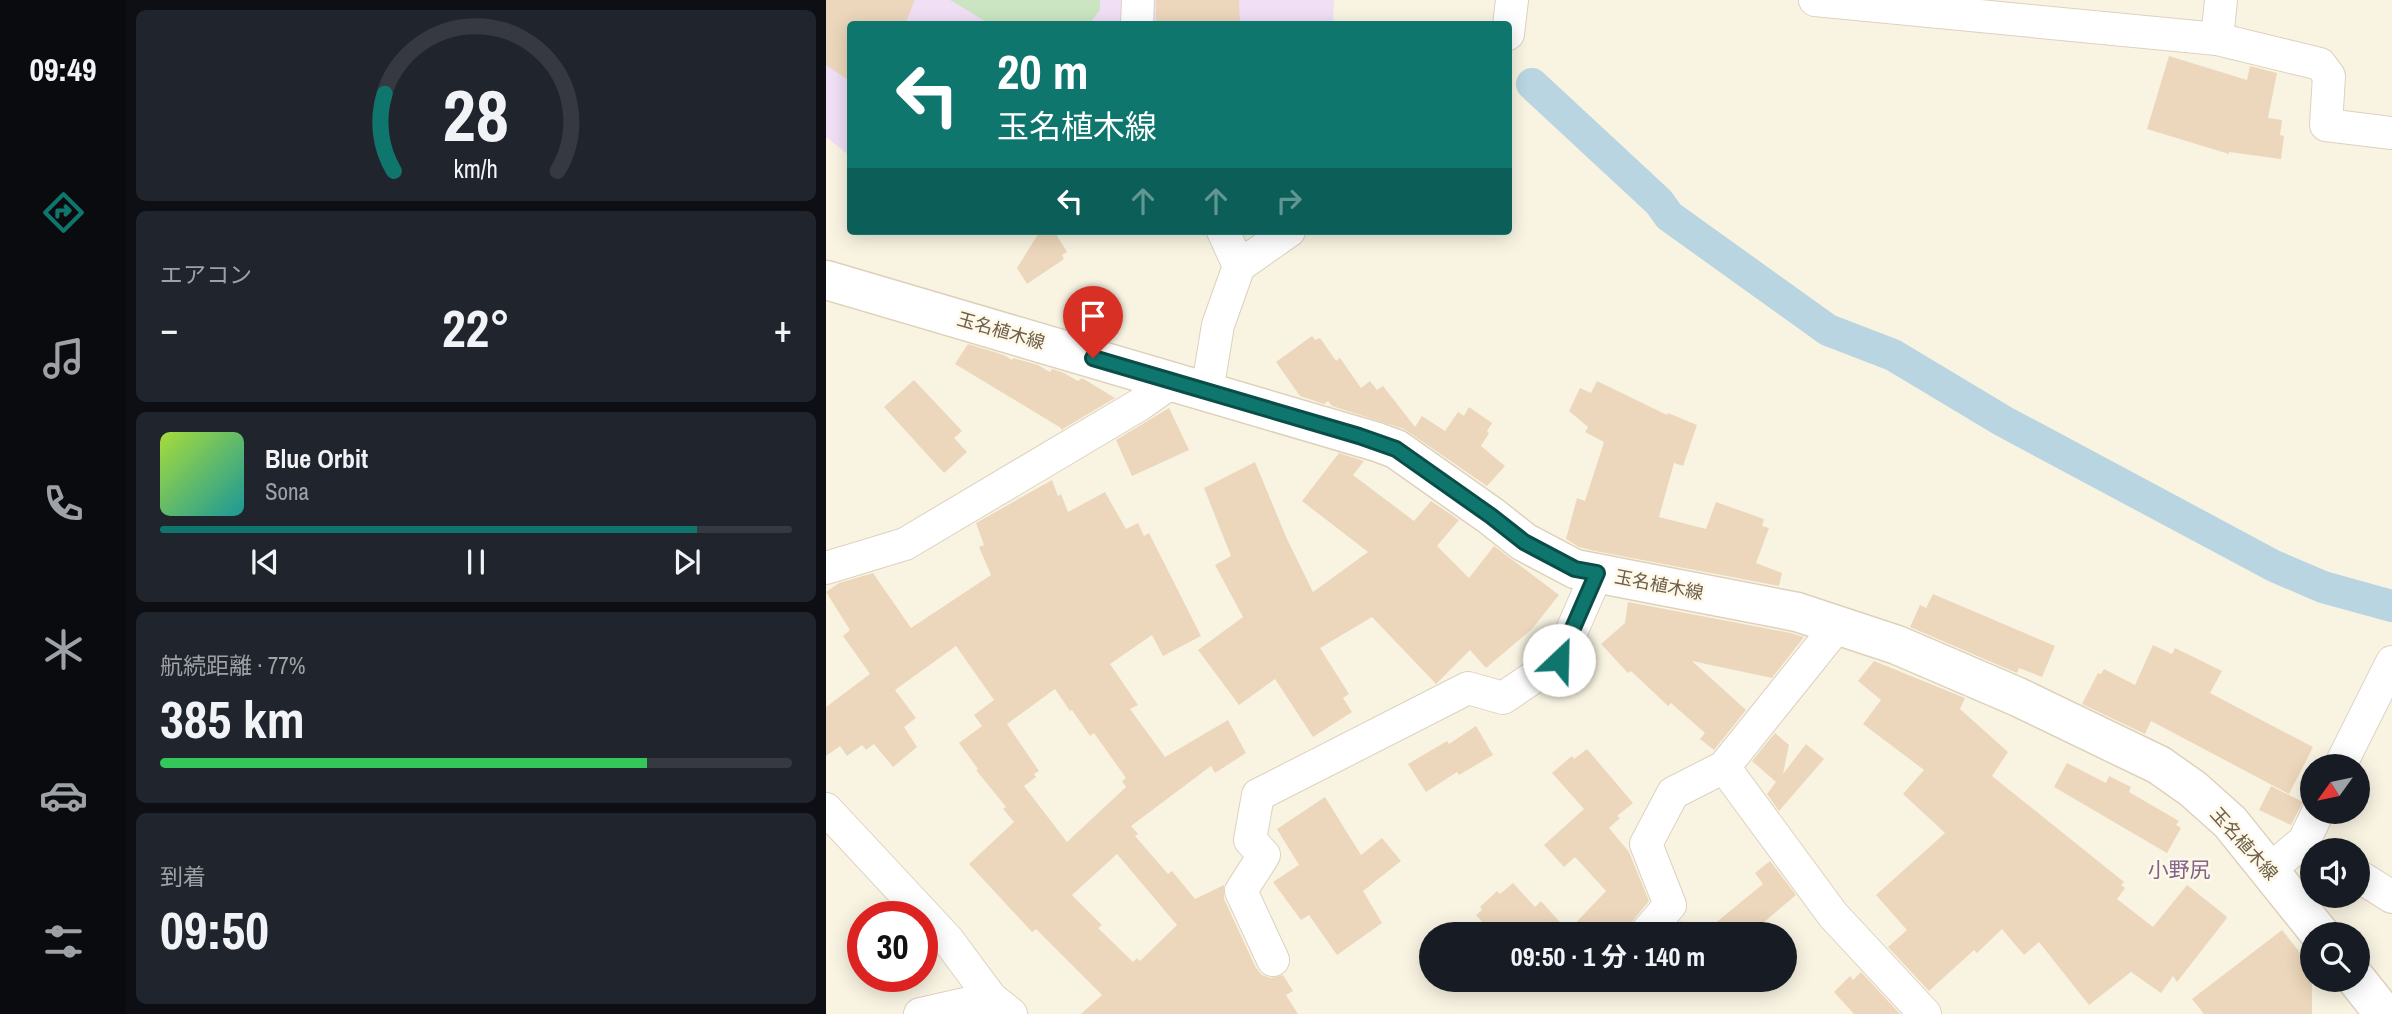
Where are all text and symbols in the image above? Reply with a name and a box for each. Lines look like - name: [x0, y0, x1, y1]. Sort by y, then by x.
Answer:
- text: 20 m: [997, 38, 1089, 104]
- text: 09:49: [29, 48, 97, 91]
- icon: left: [882, 49, 973, 140]
- text: 28: [443, 67, 509, 165]
- text: 玉名植木線: [997, 105, 1157, 148]
- text: km/h: [454, 152, 498, 186]
- icon: left: [1051, 182, 1089, 220]
- icon: ahead: [1124, 182, 1162, 220]
- icon: ahead: [1197, 182, 1235, 220]
- icon: right: [1270, 182, 1308, 220]
- icon: directions: [39, 188, 88, 237]
- text: エアコン: [160, 259, 252, 290]
- pin: [1063, 286, 1123, 358]
- text: 22°: [442, 293, 510, 363]
- icon: arrive: [1074, 297, 1112, 335]
- text: −: [160, 303, 178, 354]
- text: +: [774, 303, 792, 354]
- street label: 玉名植木線: [954, 306, 1048, 355]
- icon: music: [39, 334, 88, 383]
- text: Blue Orbit: [265, 441, 368, 476]
- text: Sona: [265, 476, 309, 507]
- icon: phone: [39, 479, 88, 528]
- icon: previous: [246, 543, 284, 581]
- icon: pause: [457, 543, 495, 581]
- icon: next: [668, 543, 706, 581]
- street label: 玉名植木線: [1613, 564, 1706, 605]
- position arrow: [1522, 623, 1596, 697]
- icon: climate: [39, 625, 88, 674]
- text: 航続距離 · 77%: [160, 650, 305, 681]
- text: 385 km: [160, 684, 305, 754]
- north arrow: [2300, 754, 2370, 824]
- map controls: [2300, 754, 2370, 992]
- icon: car: [39, 771, 88, 820]
- street label: 玉名植木線: [2205, 802, 2284, 885]
- button: sound: [2300, 838, 2370, 908]
- district label: 小野尻: [2148, 855, 2211, 884]
- text: 到着: [160, 861, 206, 892]
- text: 09:50: [160, 895, 269, 965]
- speed limit sign: 30: [847, 901, 938, 992]
- icon: filters: [39, 917, 88, 966]
- button: search: [2300, 922, 2370, 992]
- text: 09:50 · 1 分 · 140 m: [1511, 939, 1705, 974]

